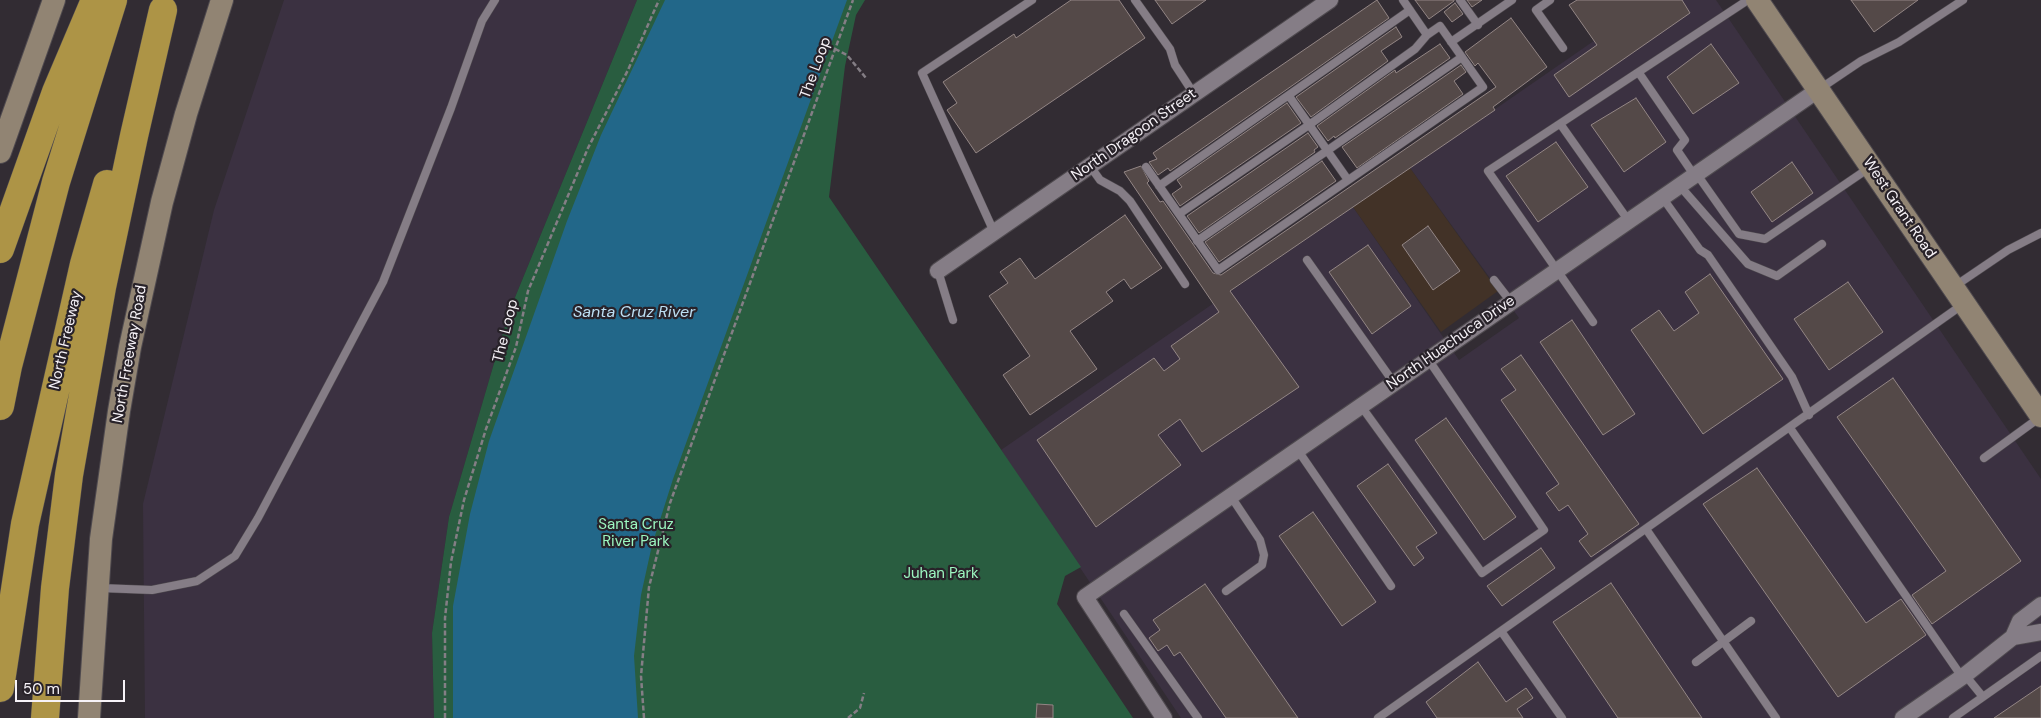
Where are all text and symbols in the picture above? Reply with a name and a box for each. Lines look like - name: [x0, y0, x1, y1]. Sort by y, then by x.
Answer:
- street label: The Loop: [797, 35, 835, 101]
- street label: North Dragoon Street: [1068, 85, 1200, 185]
- street label: West Grant Road: [1859, 154, 1939, 262]
- street label: North Freeway Road: [109, 284, 151, 424]
- street label: North Freeway: [46, 289, 86, 391]
- street label: North Huachuca Drive: [1383, 292, 1519, 394]
- street label: The Loop: [489, 298, 523, 364]
- water label: Santa Cruz River: [573, 303, 695, 323]
- park label: Santa Cruz River Park: [598, 516, 674, 551]
- park label: Juhan Park: [903, 565, 979, 583]
- scale bar: [18, 670, 128, 702]
- text: 50 m: [23, 679, 60, 699]

